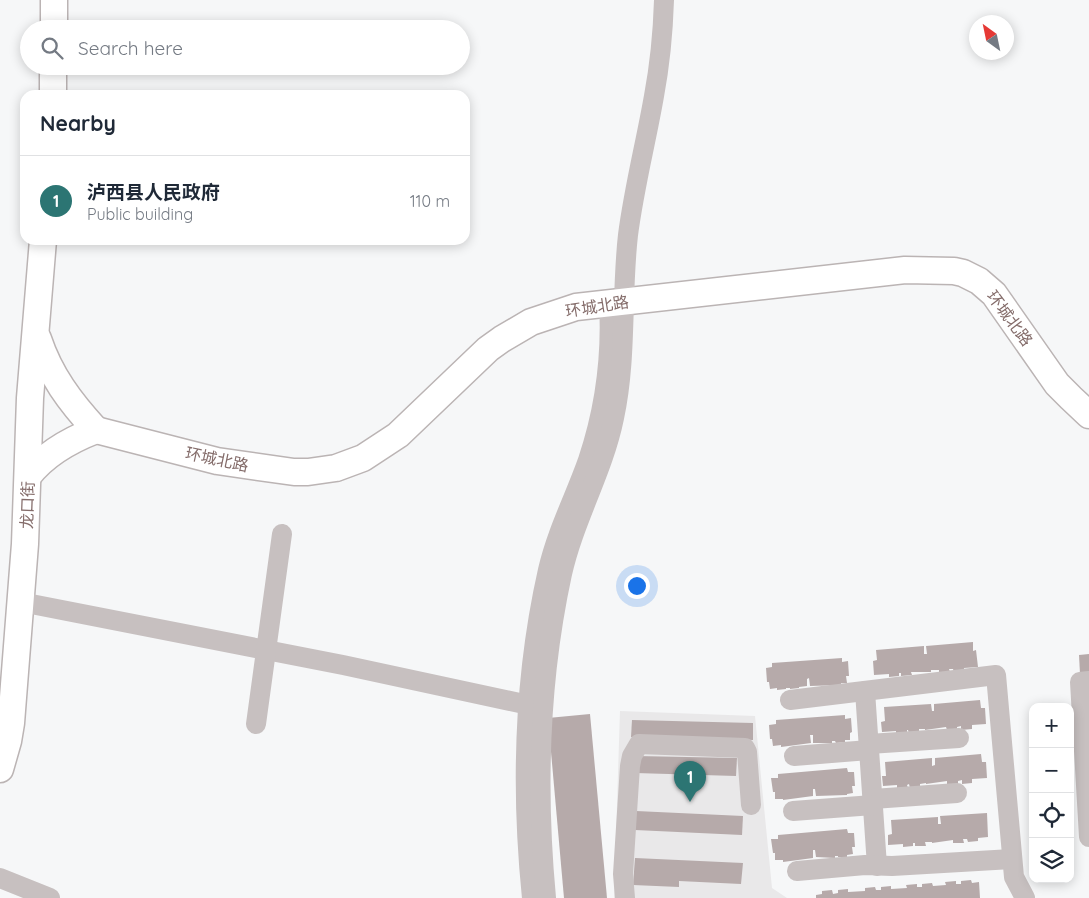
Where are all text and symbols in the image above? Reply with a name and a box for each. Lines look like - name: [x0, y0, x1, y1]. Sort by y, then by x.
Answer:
- north arrow: [969, 15, 1014, 60]
- search box: [20, 20, 470, 75]
- icon: search: [38, 34, 66, 62]
- text: Search here: [78, 36, 183, 60]
- text: Nearby: [40, 110, 116, 136]
- text: 泸西县人民政府: [87, 180, 220, 204]
- text: 1: [53, 191, 59, 211]
- text: 110 m: [410, 191, 450, 211]
- text: Public building: [87, 204, 193, 224]
- street label: 环城北路: [983, 286, 1037, 350]
- street label: 环城北路: [564, 291, 630, 321]
- street label: 环城北路: [184, 443, 250, 475]
- street label: 龙口街: [16, 481, 38, 529]
- your location: [624, 573, 650, 599]
- map controls: [1029, 703, 1074, 883]
- button: +: [1029, 703, 1074, 748]
- button: −: [1029, 748, 1074, 793]
- pin: 1: [674, 761, 706, 802]
- button: locate: [1029, 793, 1074, 838]
- button: layers: [1029, 838, 1074, 883]

